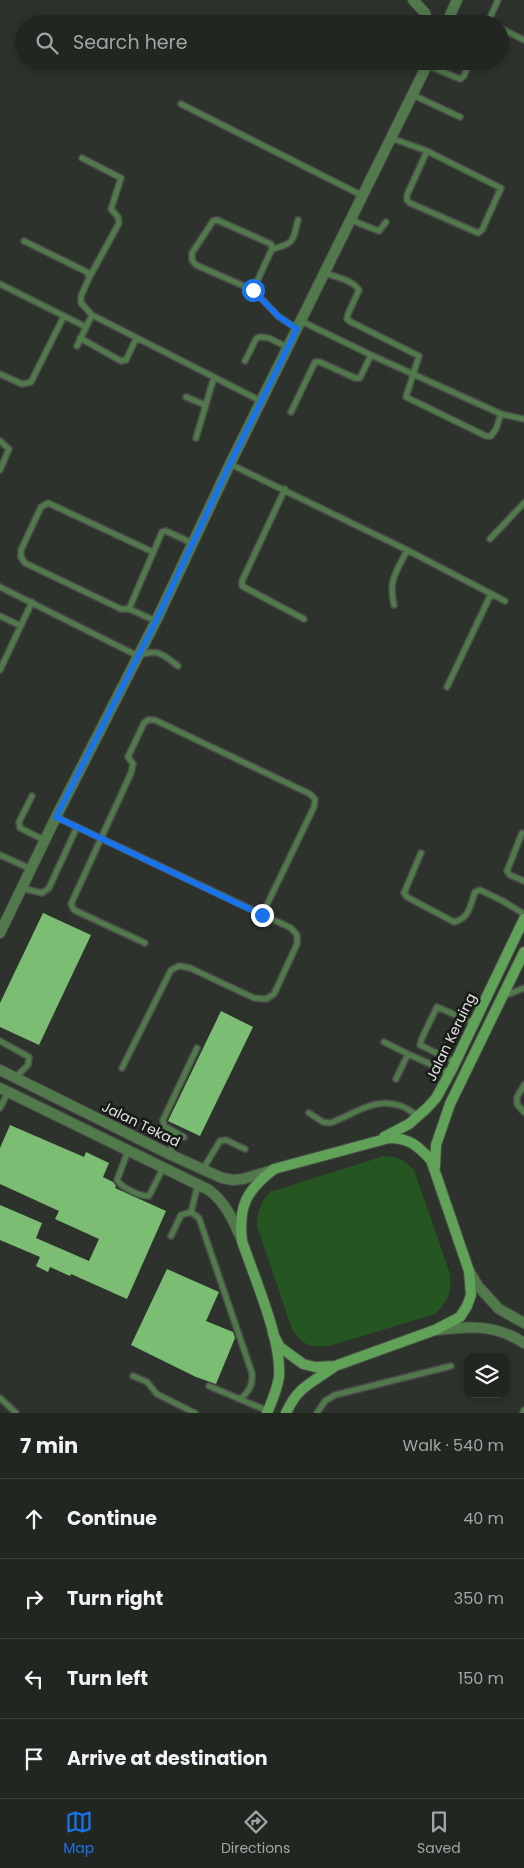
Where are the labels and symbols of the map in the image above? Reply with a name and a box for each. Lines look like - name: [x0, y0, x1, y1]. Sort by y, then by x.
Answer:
- route start: [242, 279, 265, 302]
- route end: [251, 904, 274, 927]
- street label: Jalan Keruing: [421, 990, 481, 1084]
- street label: Jalan Tekad: [98, 1096, 184, 1152]

